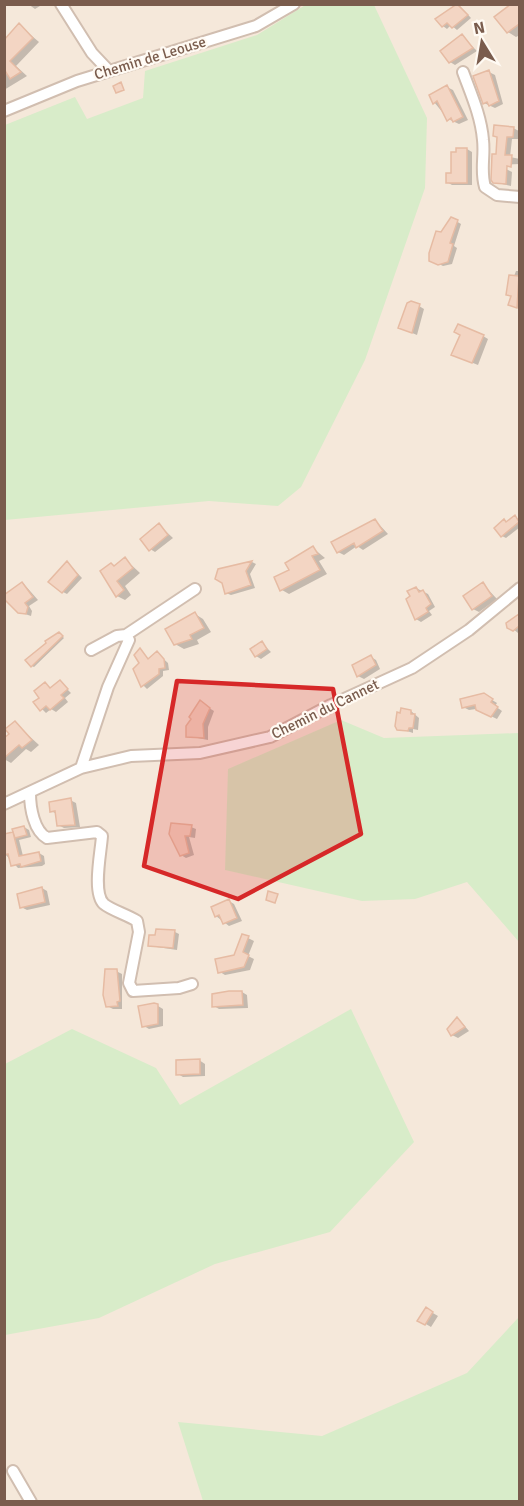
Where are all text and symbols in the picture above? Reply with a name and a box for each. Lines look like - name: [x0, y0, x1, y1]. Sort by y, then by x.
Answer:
- north arrow: [452, 12, 512, 72]
- text: N: [472, 17, 487, 39]
- street label: Chemin de Leouse: [92, 32, 208, 84]
- street label: Chemin du Cannet: [268, 675, 382, 743]

